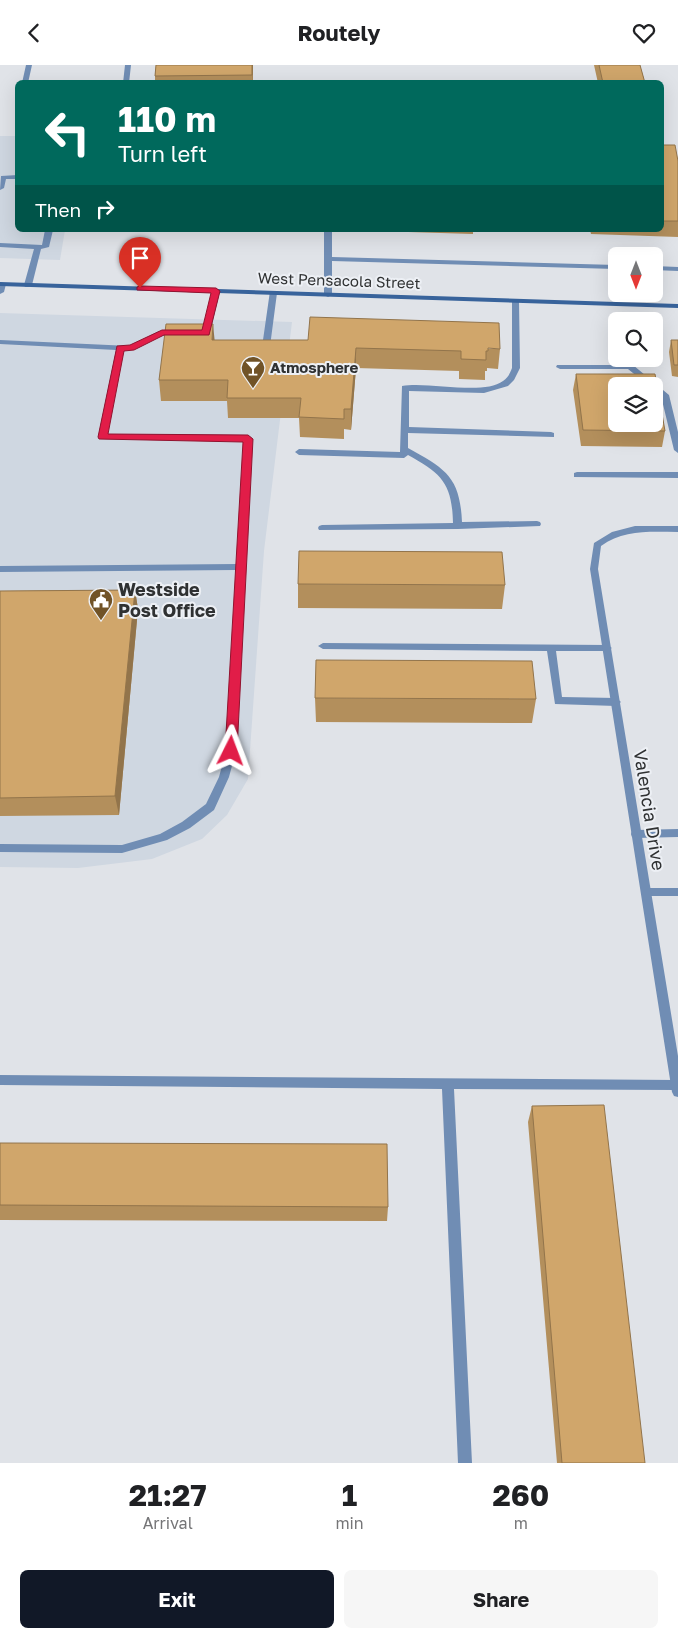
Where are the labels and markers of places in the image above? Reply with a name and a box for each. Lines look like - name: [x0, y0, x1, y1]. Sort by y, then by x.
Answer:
- pin: [119, 237, 161, 288]
- bar icon: Atmosphere: [240, 355, 266, 389]
- place label: Atmosphere: [270, 358, 358, 376]
- place label: Westside Post Office: [118, 578, 216, 621]
- public building icon: Westside Post Office: [88, 587, 114, 621]

